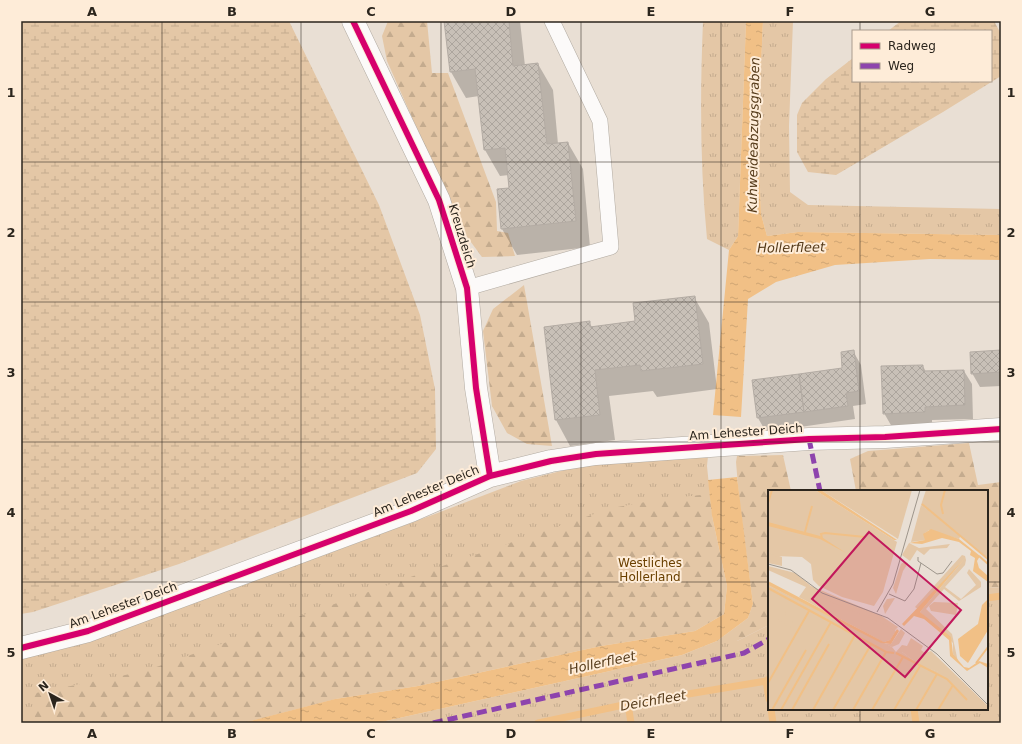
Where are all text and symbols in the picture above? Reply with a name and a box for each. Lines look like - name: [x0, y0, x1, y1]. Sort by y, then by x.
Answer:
- text: A: [87, 4, 97, 19]
- text: B: [227, 4, 237, 19]
- text: C: [366, 4, 376, 19]
- text: D: [506, 4, 517, 19]
- text: E: [647, 4, 655, 19]
- text: F: [786, 4, 794, 19]
- text: G: [925, 4, 935, 19]
- legend: [852, 30, 992, 82]
- text: Radweg: [888, 39, 936, 53]
- water label: Kuhweideabzugsgraben: [745, 57, 762, 213]
- text: Weg: [888, 59, 914, 73]
- text: 1: [6, 85, 16, 100]
- text: 1: [1006, 85, 1016, 100]
- street label: Kreuzdeich: [446, 202, 478, 270]
- text: 2: [6, 225, 16, 240]
- text: 2: [1006, 225, 1016, 240]
- water label: Hollerfleet: [757, 239, 826, 256]
- text: 3: [6, 365, 16, 380]
- text: 3: [1006, 365, 1016, 380]
- street label: Am Lehester Deich: [689, 421, 803, 443]
- street label: Am Lehester Deich: [371, 462, 481, 520]
- inset map: [768, 490, 988, 710]
- text: 4: [6, 505, 16, 520]
- text: 4: [1006, 505, 1016, 520]
- park label: Westliches Hollerland: [618, 556, 682, 584]
- street label: Am Lehester Deich: [67, 579, 179, 631]
- text: 5: [6, 645, 16, 660]
- text: 5: [1006, 645, 1016, 660]
- water label: Hollerfleet: [567, 648, 638, 677]
- north arrow: [30, 674, 70, 714]
- text: N: [36, 679, 52, 695]
- water label: Deichfleet: [619, 687, 688, 714]
- text: A: [87, 726, 97, 741]
- text: B: [227, 726, 237, 741]
- text: C: [366, 726, 376, 741]
- text: D: [506, 726, 517, 741]
- text: E: [647, 726, 655, 741]
- text: F: [786, 726, 794, 741]
- text: G: [925, 726, 935, 741]

